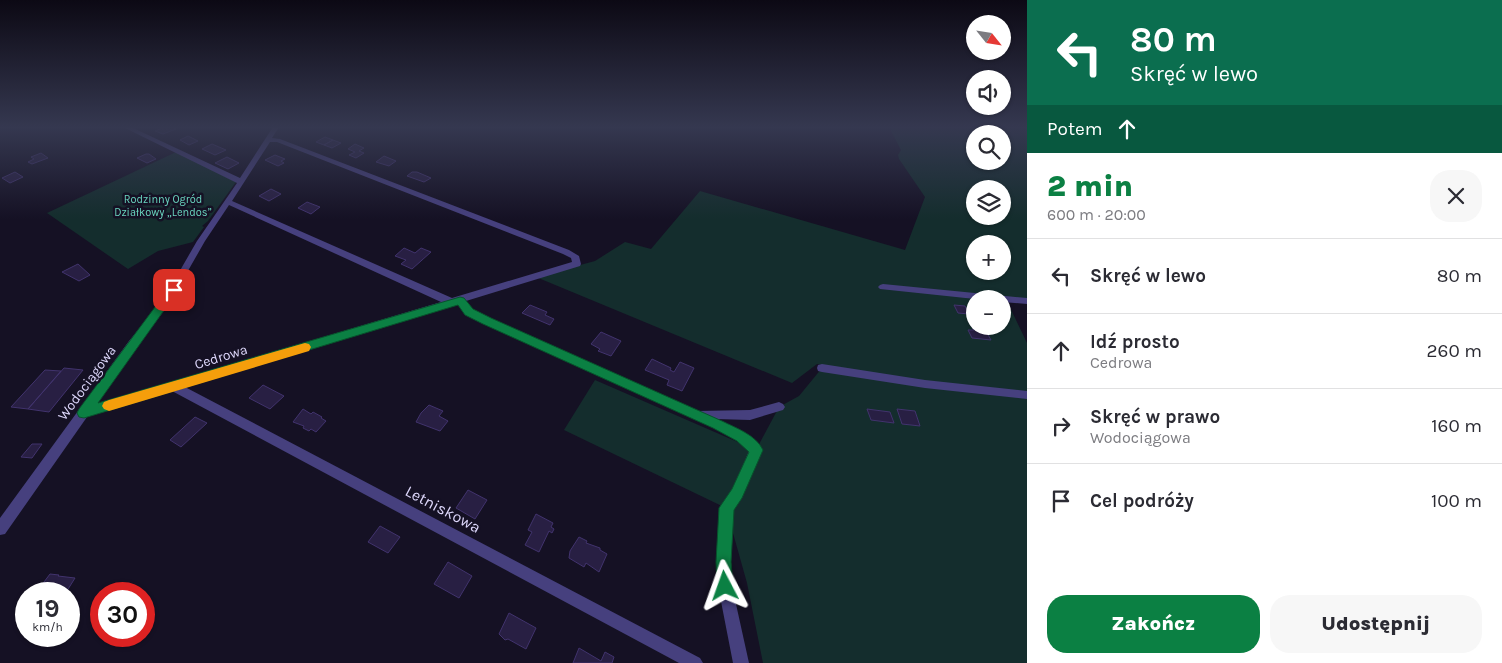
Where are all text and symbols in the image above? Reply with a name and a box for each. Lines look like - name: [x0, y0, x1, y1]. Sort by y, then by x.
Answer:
- north arrow: [966, 15, 1011, 60]
- map controls: [966, 15, 1011, 335]
- text: 80 m: [1130, 19, 1217, 60]
- icon: left: [1047, 20, 1112, 85]
- text: Skręć w lewo: [1130, 61, 1258, 87]
- button: sound: [966, 70, 1011, 115]
- icon: ahead: [1113, 115, 1141, 143]
- text: Potem: [1047, 118, 1103, 140]
- button: search: [966, 125, 1011, 170]
- text: 2 min: [1047, 168, 1133, 204]
- button: close: [1430, 170, 1482, 222]
- button: layers: [966, 180, 1011, 225]
- park label: Rodzinny Ogród Działkowy „Lendos”: [114, 193, 212, 219]
- text: 600 m · 20:00: [1047, 205, 1146, 224]
- button: +: [966, 235, 1011, 280]
- icon: left: [1047, 262, 1075, 290]
- text: Skręć w lewo: [1090, 265, 1206, 287]
- text: 80 m: [1437, 265, 1482, 287]
- pin: [153, 269, 195, 311]
- icon: arrive: [160, 276, 188, 304]
- button: −: [966, 290, 1011, 335]
- text: Idź prosto: [1090, 331, 1180, 353]
- icon: ahead: [1047, 337, 1075, 365]
- text: 260 m: [1427, 340, 1482, 362]
- street label: Cedrowa: [192, 341, 250, 373]
- street label: Wodociągowa: [54, 342, 120, 424]
- text: Cedrowa: [1090, 353, 1152, 372]
- text: Skręć w prawo: [1090, 406, 1220, 428]
- icon: right: [1047, 412, 1075, 440]
- text: 160 m: [1431, 415, 1482, 437]
- text: Wodociągowa: [1090, 428, 1191, 447]
- street label: Letniskowa: [402, 481, 484, 537]
- icon: arrive: [1047, 487, 1075, 515]
- text: Cel podróży: [1090, 490, 1194, 512]
- text: 100 m: [1431, 490, 1482, 512]
- position arrow: [698, 559, 750, 611]
- speed limit sign: 30: [90, 582, 155, 647]
- text: 19: [35, 594, 60, 623]
- button: Zakończ: [1047, 595, 1260, 653]
- button: Udostępnij: [1270, 595, 1482, 653]
- text: km/h: [32, 620, 63, 634]

